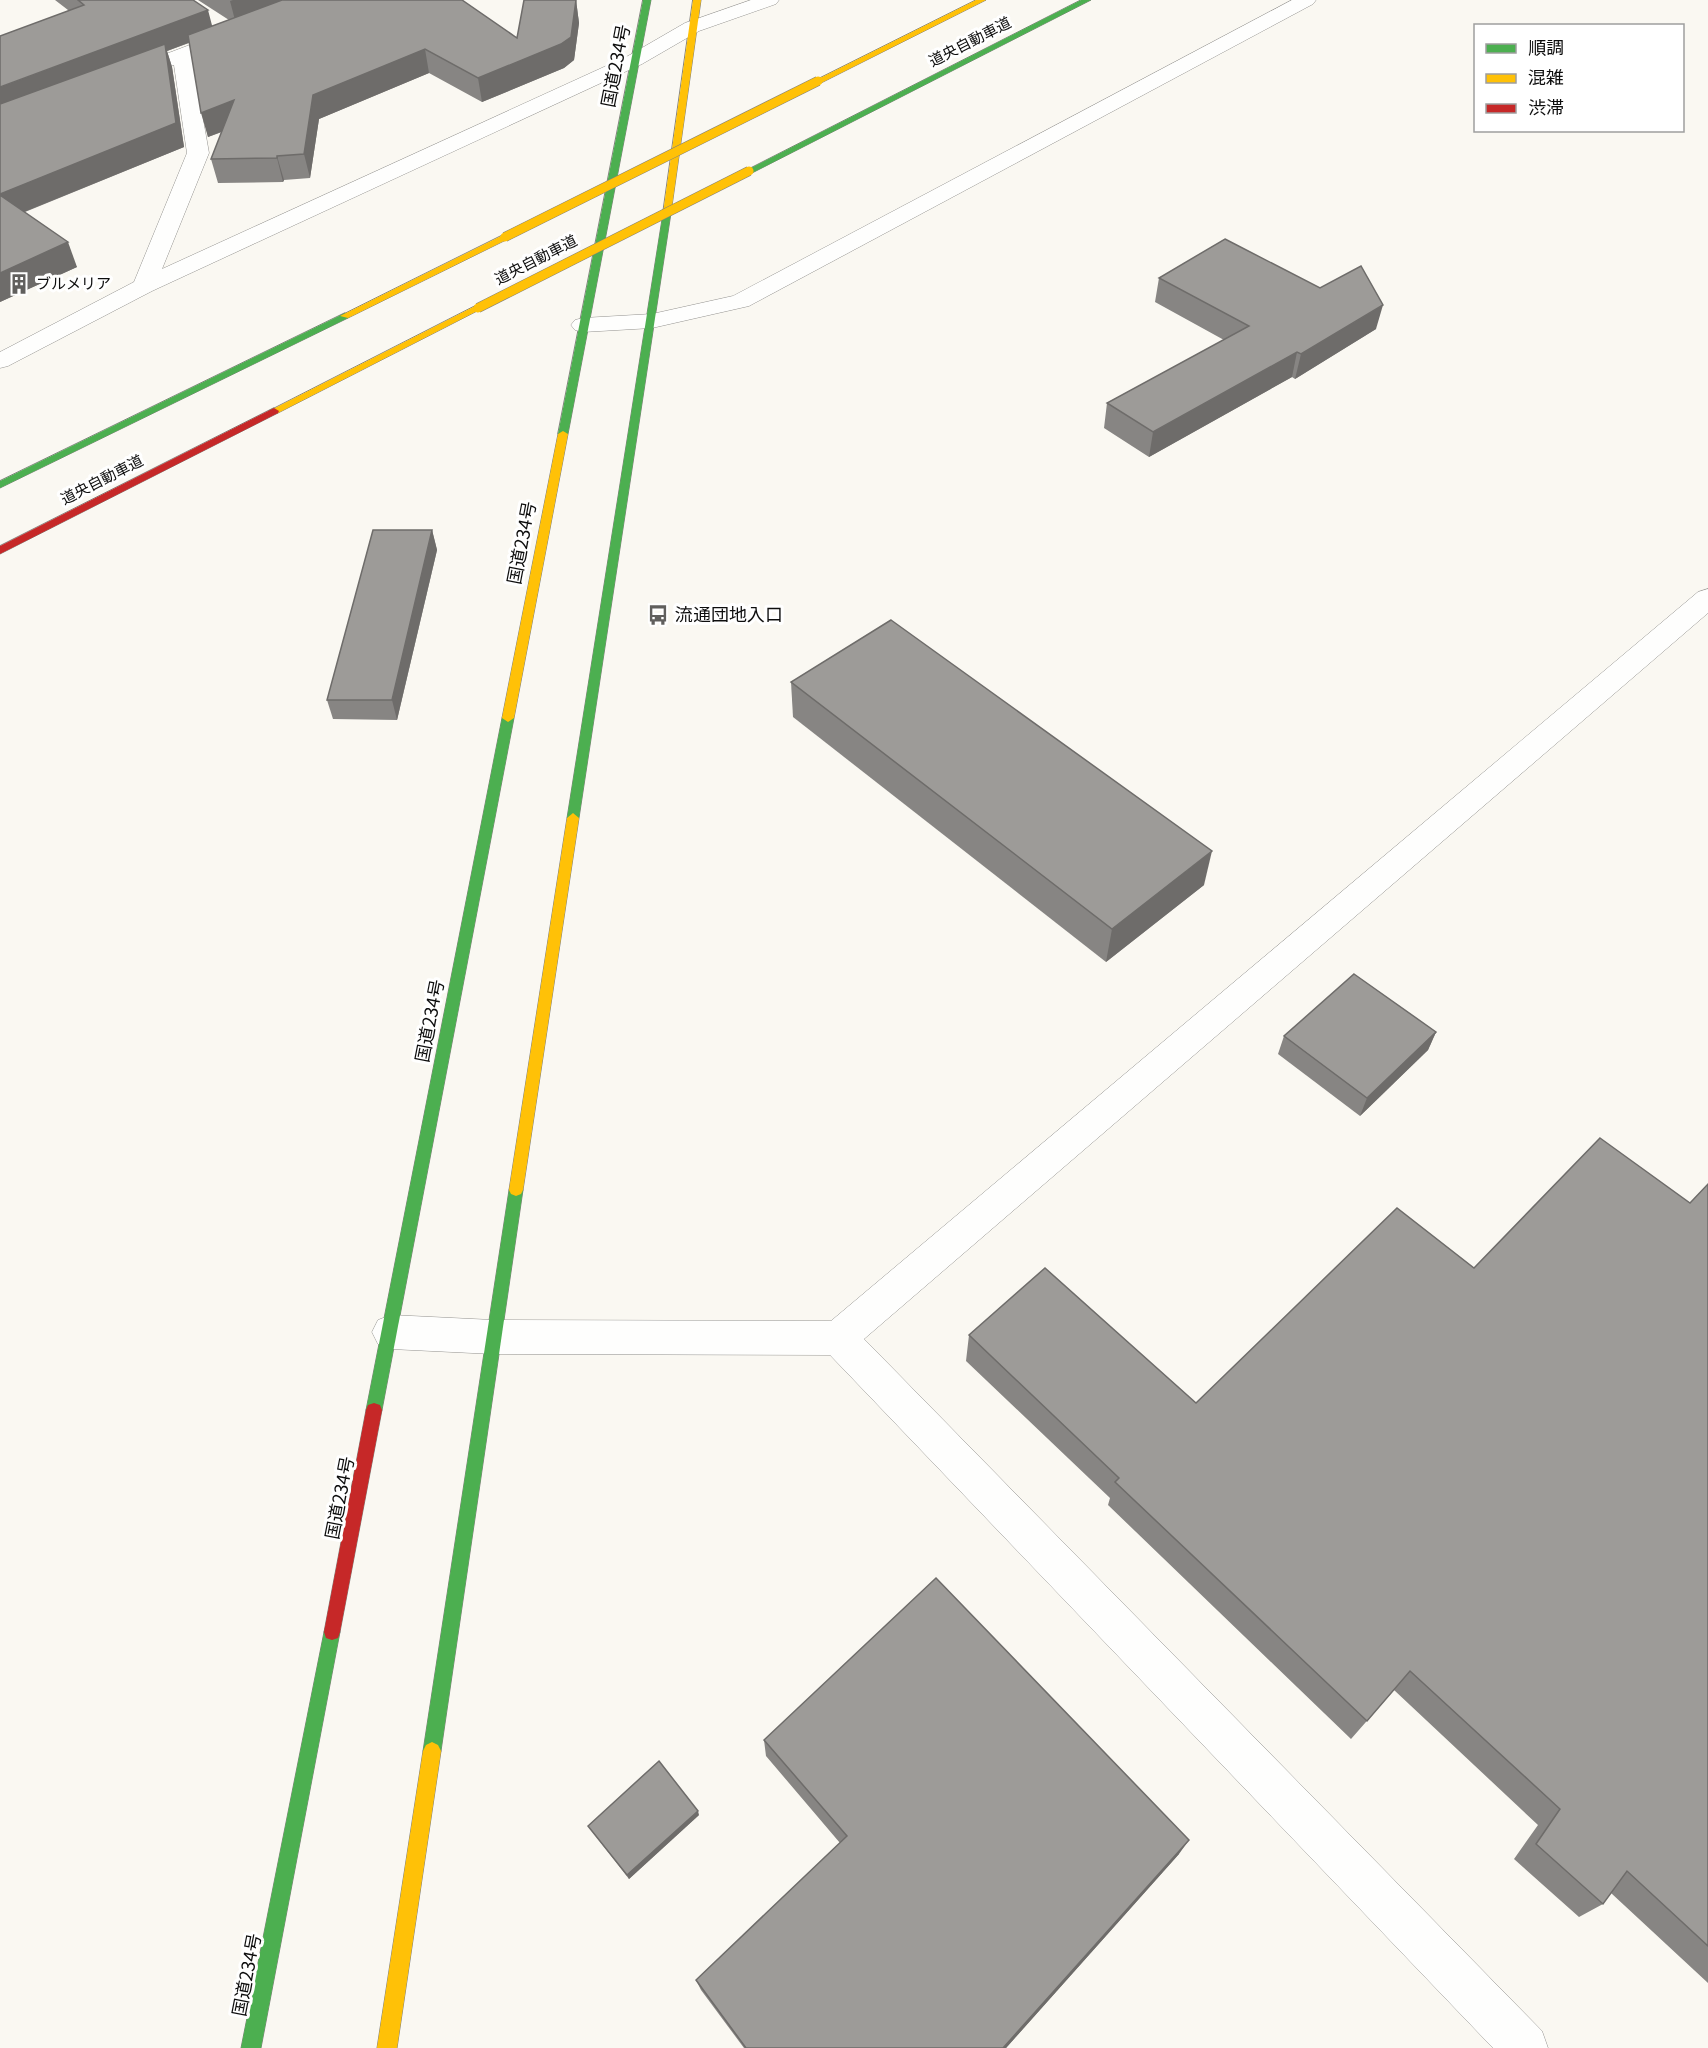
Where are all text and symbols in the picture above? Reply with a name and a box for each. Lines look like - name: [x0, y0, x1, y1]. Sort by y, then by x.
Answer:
- street label: 道央自動車道: [924, 11, 1014, 70]
- street label: 国道234号: [593, 22, 635, 109]
- legend: [1474, 24, 1684, 132]
- text: 順調: [1528, 33, 1564, 59]
- text: 混雑: [1528, 63, 1564, 89]
- text: 渋滞: [1528, 93, 1564, 119]
- street label: 道央自動車道: [490, 229, 580, 288]
- building icon: ブルメリア: [7, 272, 31, 296]
- place label: ブルメリア: [36, 272, 111, 293]
- street label: 道央自動車道: [56, 449, 146, 508]
- street label: 国道234号: [499, 499, 541, 586]
- place label: 流通団地入口: [675, 600, 783, 626]
- bus stop icon: 流通団地入口: [646, 603, 670, 627]
- street label: 国道234号: [407, 977, 449, 1064]
- street label: 国道234号: [317, 1454, 359, 1541]
- street label: 国道234号: [224, 1931, 266, 2018]

